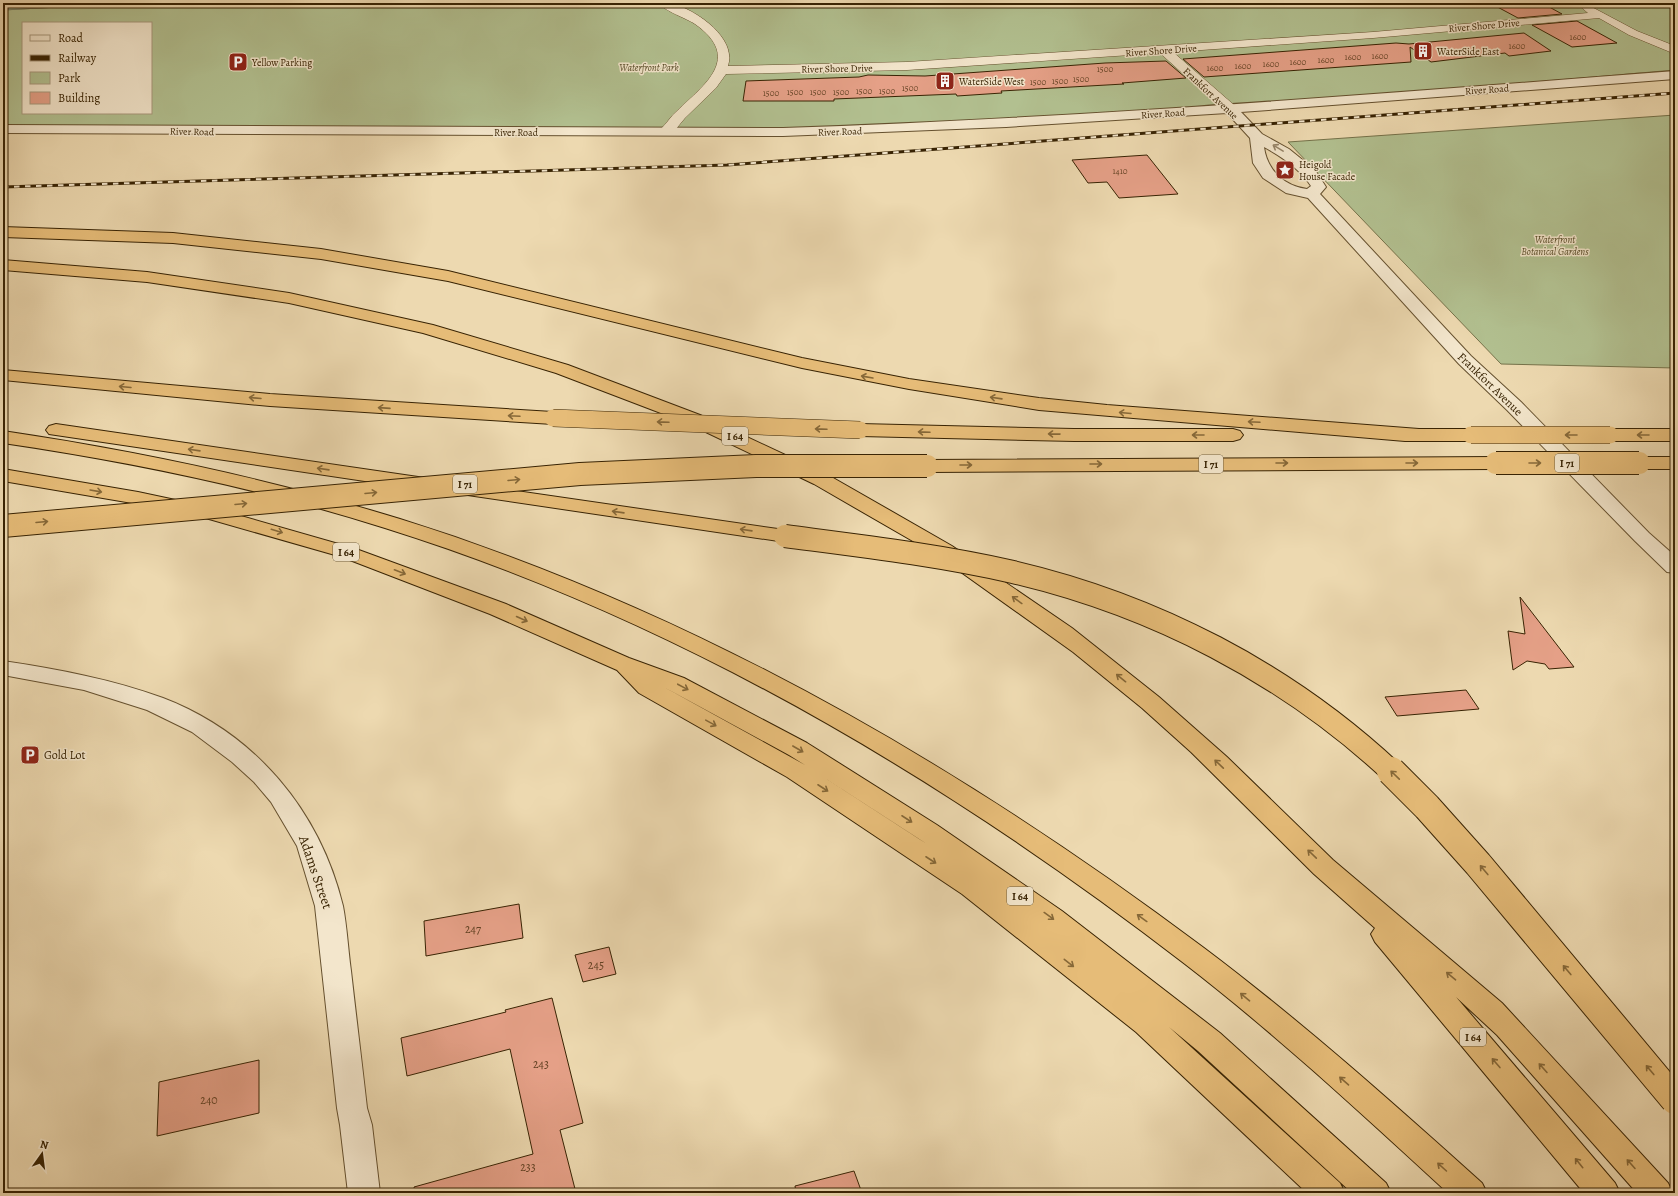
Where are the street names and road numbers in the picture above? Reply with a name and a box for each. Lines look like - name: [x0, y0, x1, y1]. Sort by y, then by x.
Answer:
- street label: River Shore Drive: [1448, 16, 1521, 35]
- street label: River Shore Drive: [1125, 41, 1198, 59]
- street label: River Shore Drive: [801, 61, 873, 76]
- street label: Frankfort Avenue: [1180, 64, 1241, 123]
- street label: River Road: [1465, 81, 1510, 98]
- street label: River Road: [1141, 105, 1186, 122]
- street label: River Road: [818, 124, 863, 139]
- street label: River Road: [170, 125, 215, 138]
- street label: River Road: [494, 126, 539, 139]
- street label: Frankfort Avenue: [1454, 349, 1526, 419]
- road number: I 64: [722, 427, 748, 445]
- road number: I 71: [1555, 454, 1579, 472]
- road number: I 71: [1199, 455, 1223, 473]
- road number: I 71: [453, 475, 477, 493]
- road number: I 64: [333, 543, 359, 561]
- street label: Adams Street: [294, 832, 337, 912]
- road number: I 64: [1007, 887, 1033, 905]
- road number: I 64: [1460, 1028, 1486, 1046]

